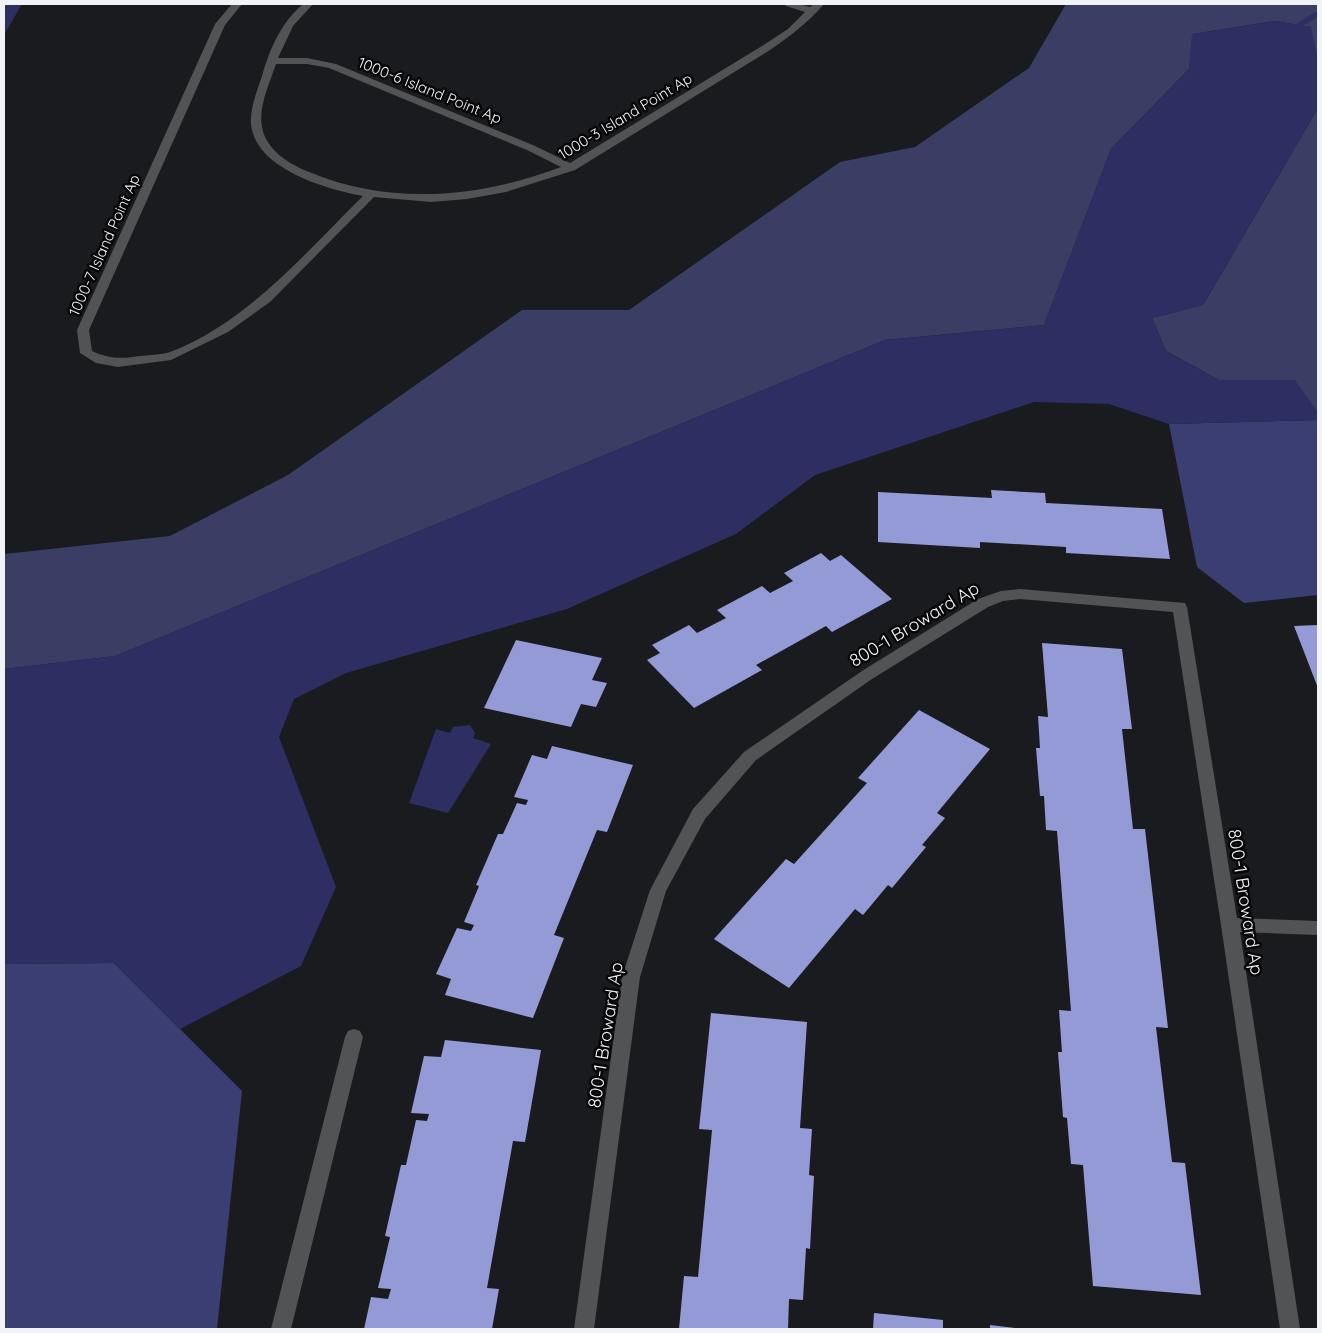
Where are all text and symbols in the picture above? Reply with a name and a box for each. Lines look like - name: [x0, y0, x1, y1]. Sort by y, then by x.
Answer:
- street label: 1000-6 Island Point Ap: [355, 52, 505, 128]
- street label: 1000-3 Island Point Ap: [555, 68, 695, 164]
- street label: 1000-7 Island Point Ap: [64, 171, 144, 319]
- street label: 800-1 Broward Ap: [845, 576, 983, 672]
- street label: 800-1 Broward Ap: [1223, 827, 1269, 977]
- street label: 800-1 Broward Ap: [582, 960, 628, 1110]

